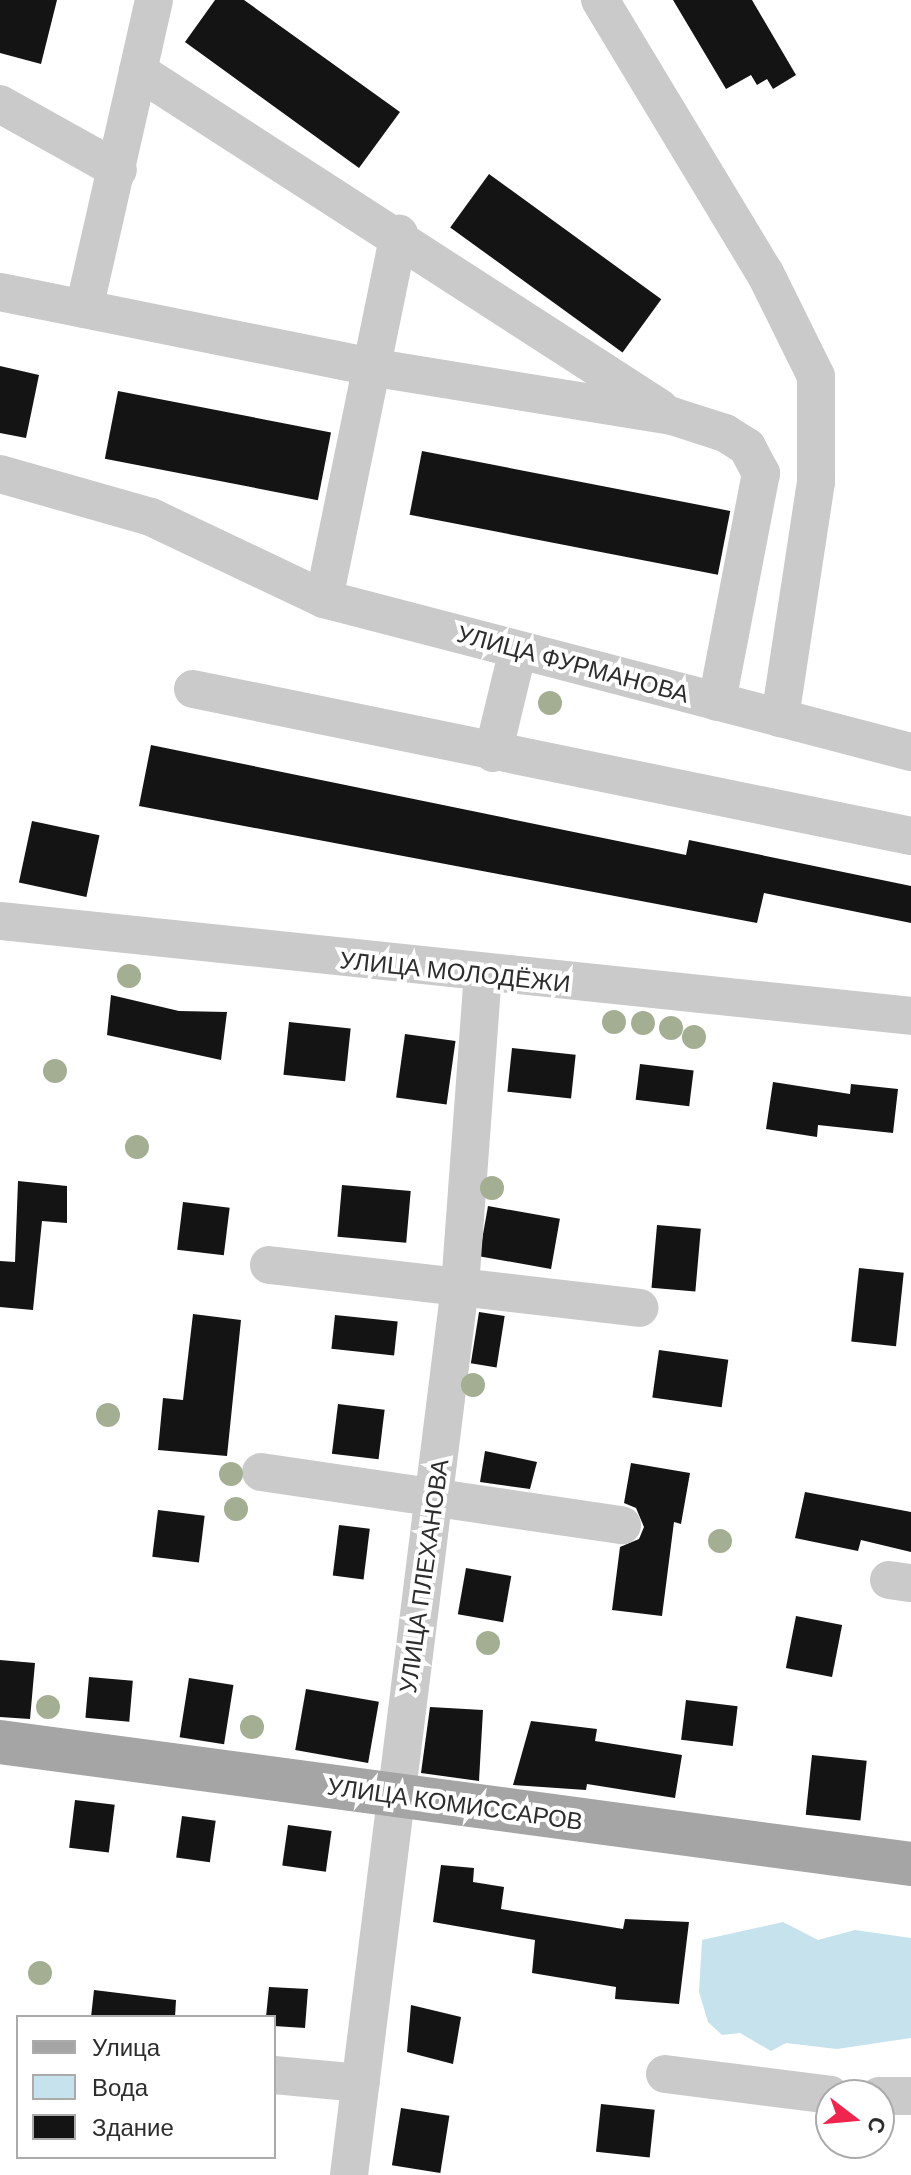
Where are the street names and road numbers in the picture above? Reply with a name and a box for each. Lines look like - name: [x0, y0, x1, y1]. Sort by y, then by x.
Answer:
- street label: УЛИЦА ФУРМАНОВА: [454, 619, 692, 709]
- street label: УЛИЦА МОЛОДЁЖИ: [338, 946, 572, 998]
- street label: УЛИЦА ПЛЕХАНОВА: [393, 1457, 455, 1695]
- street label: УЛИЦА КОМИССАРОВ: [325, 1772, 585, 1836]

